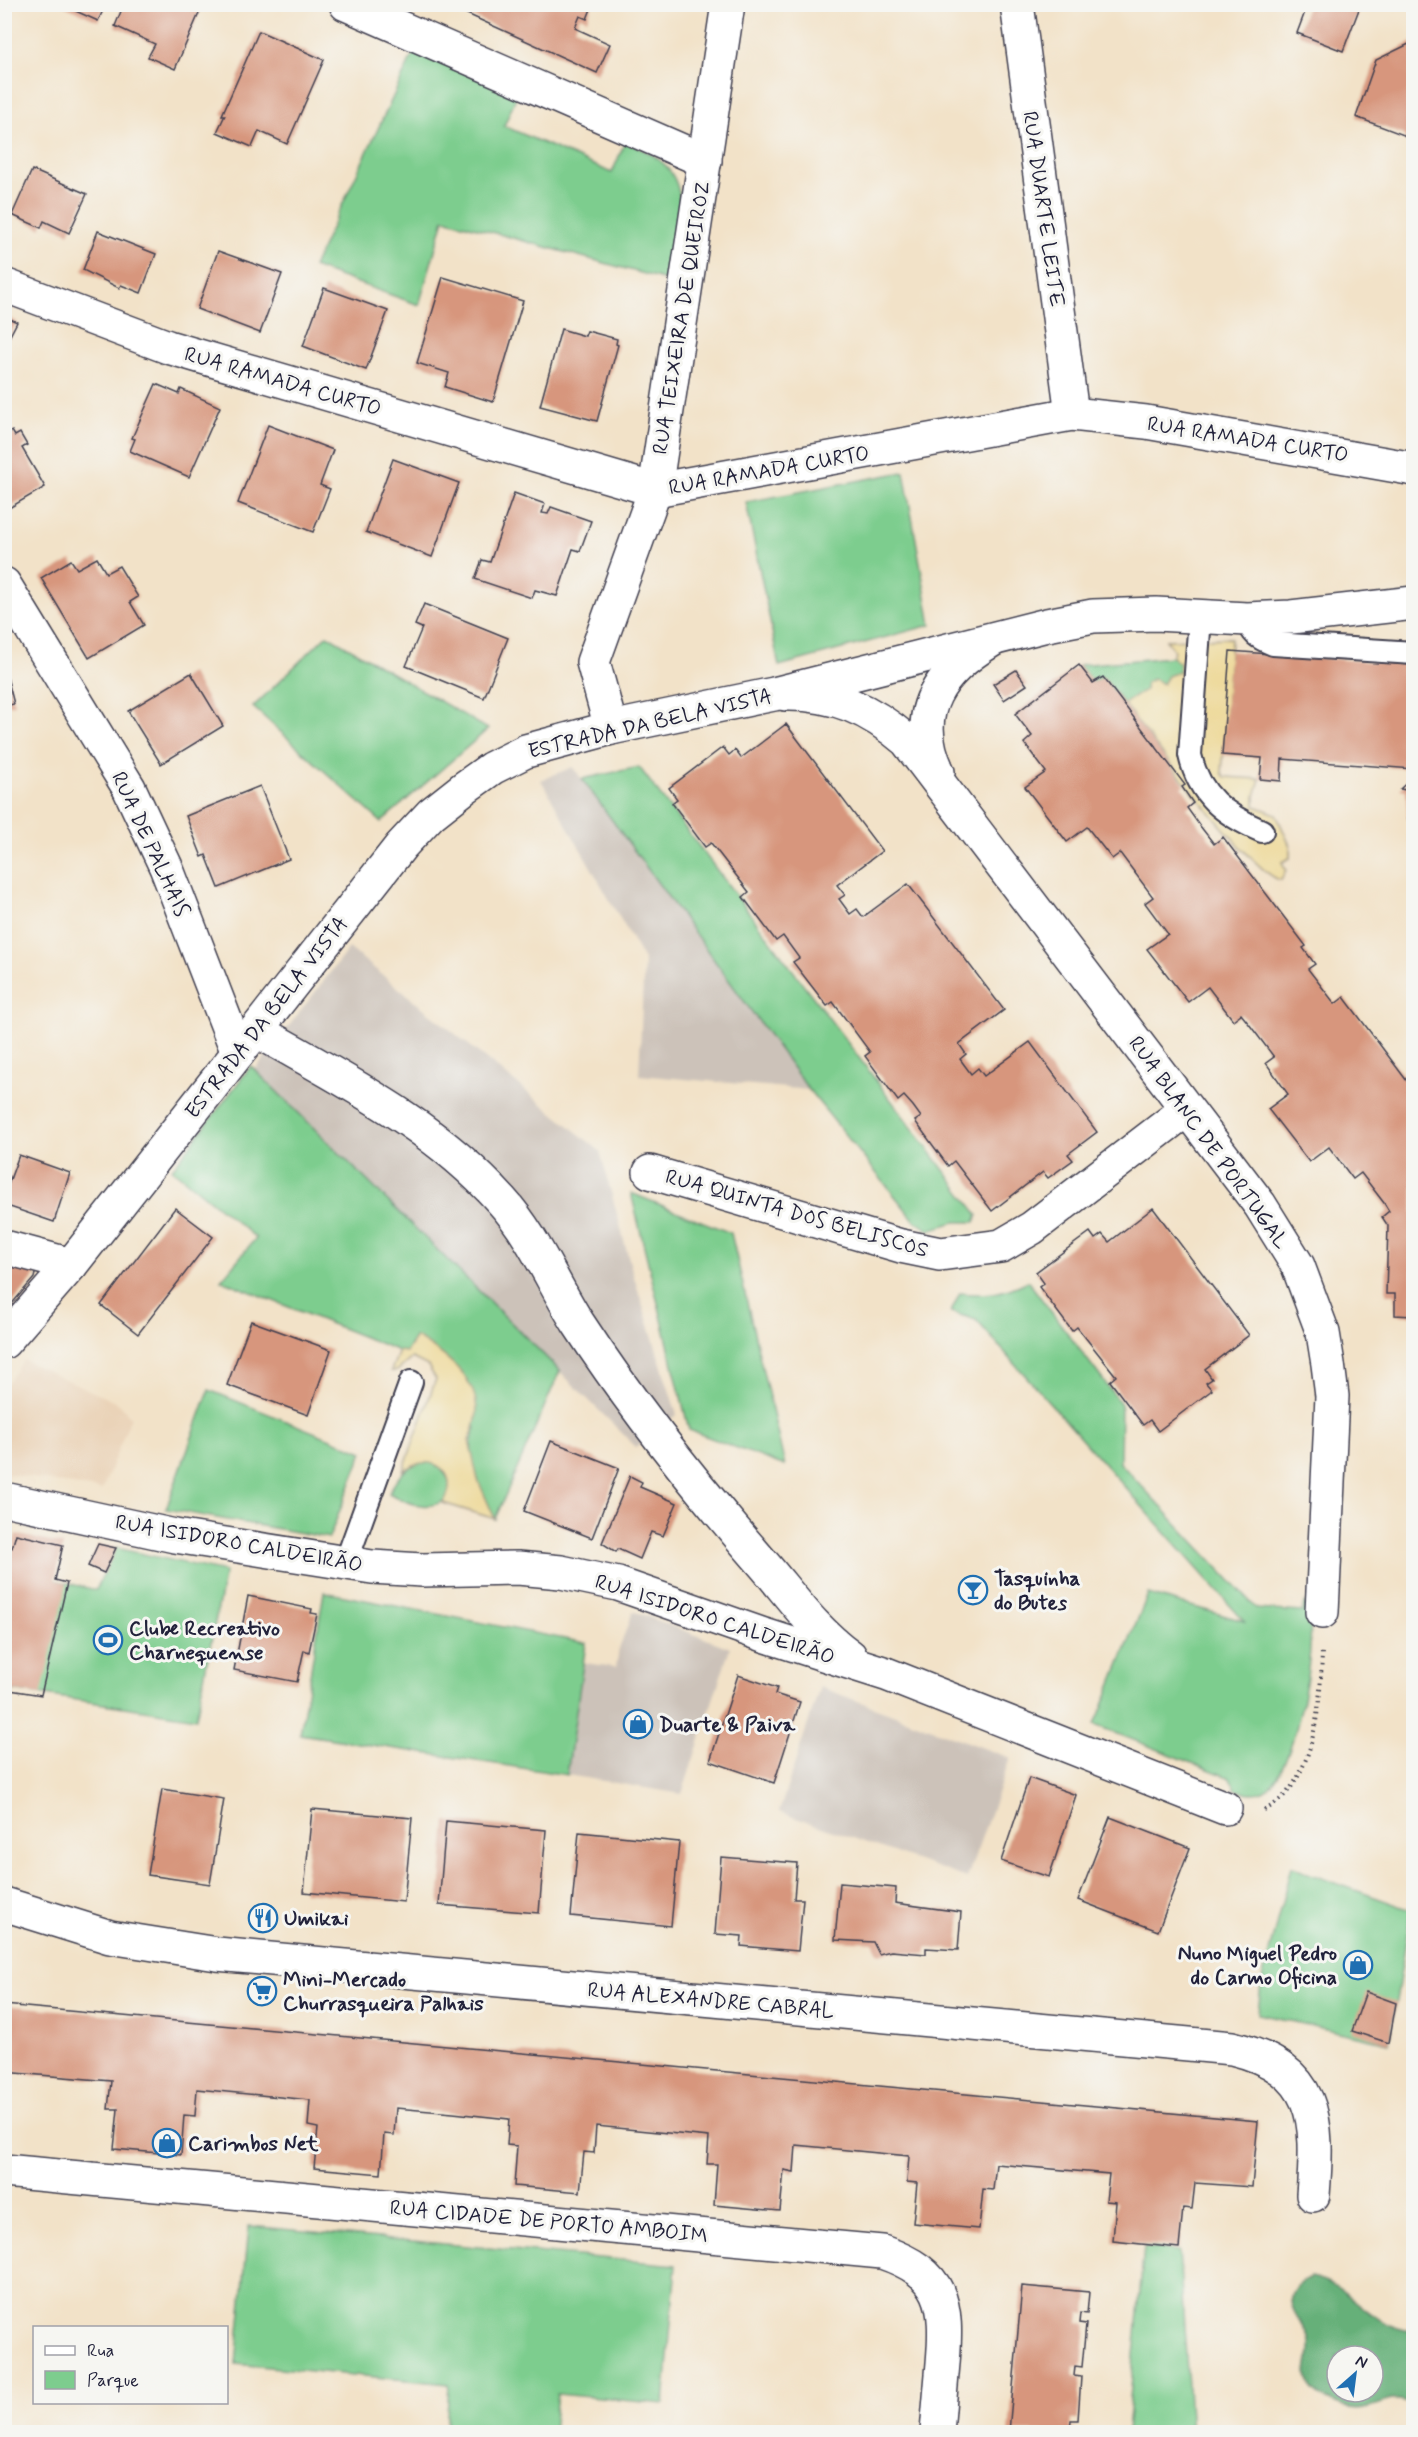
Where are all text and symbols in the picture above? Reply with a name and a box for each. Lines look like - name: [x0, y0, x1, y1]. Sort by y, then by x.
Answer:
- street label: RUA DUARTE LEITE: [1015, 109, 1071, 309]
- street label: RUA TEIXEIRA DE QUEIROZ: [647, 180, 717, 457]
- street label: RUA RAMADA CURTO: [181, 340, 384, 423]
- street label: RUA RAMADA CURTO: [1145, 410, 1350, 470]
- street label: RUA RAMADA CURTO: [667, 440, 872, 502]
- street label: ESTRADA DA BELA VISTA: [525, 682, 775, 766]
- street label: RUA DE PALHAIS: [104, 767, 196, 922]
- street label: ESTRADA DA BELA VISTA: [179, 911, 355, 1125]
- street label: RUA BLANC DE PORTUGAL: [1122, 1031, 1295, 1255]
- street label: RUA QUINTA DOS BELISCOS: [662, 1163, 931, 1265]
- street label: RUA ISIDORO CALDEIRÃO: [113, 1508, 365, 1580]
- place label: Tasquinha do Butes: [994, 1565, 1081, 1617]
- street label: RUA ISIDORO CALDEIRÃO: [591, 1568, 838, 1672]
- bar icon: Tasquinha do Butes: [957, 1574, 989, 1606]
- place label: Clube Recreativo Charnequense: [129, 1615, 280, 1667]
- sports icon: Clube Recreativo Charnequense: [92, 1624, 124, 1656]
- shop icon: Duarte & Paiva: [622, 1708, 654, 1740]
- place label: Duarte & Paiva: [659, 1711, 796, 1739]
- restaurant icon: Umikai: [247, 1902, 279, 1934]
- place label: Umikai: [284, 1905, 349, 1933]
- place label: Nuno Miguel Pedro do Carmo Oficina: [1178, 1940, 1337, 1992]
- shop icon: Nuno Miguel Pedro do Carmo Oficina: [1342, 1949, 1374, 1981]
- place label: Mini-Mercado Churrasqueira Palhais: [283, 1966, 484, 2018]
- supermarket icon: Mini-Mercado Churrasqueira Palhais: [246, 1975, 278, 2007]
- street label: RUA ALEXANDRE CABRAL: [586, 1976, 836, 2026]
- shop icon: Carimbos Net: [151, 2127, 183, 2159]
- place label: Carimbos Net: [188, 2130, 319, 2158]
- street label: RUA CIDADE DE PORTO AMBOIM: [389, 2194, 709, 2250]
- legend: [33, 2326, 228, 2404]
- text: Rua: [87, 2339, 114, 2363]
- north arrow: [1325, 2344, 1385, 2404]
- text: N: [1352, 2350, 1371, 2374]
- text: Parque: [87, 2369, 139, 2393]

